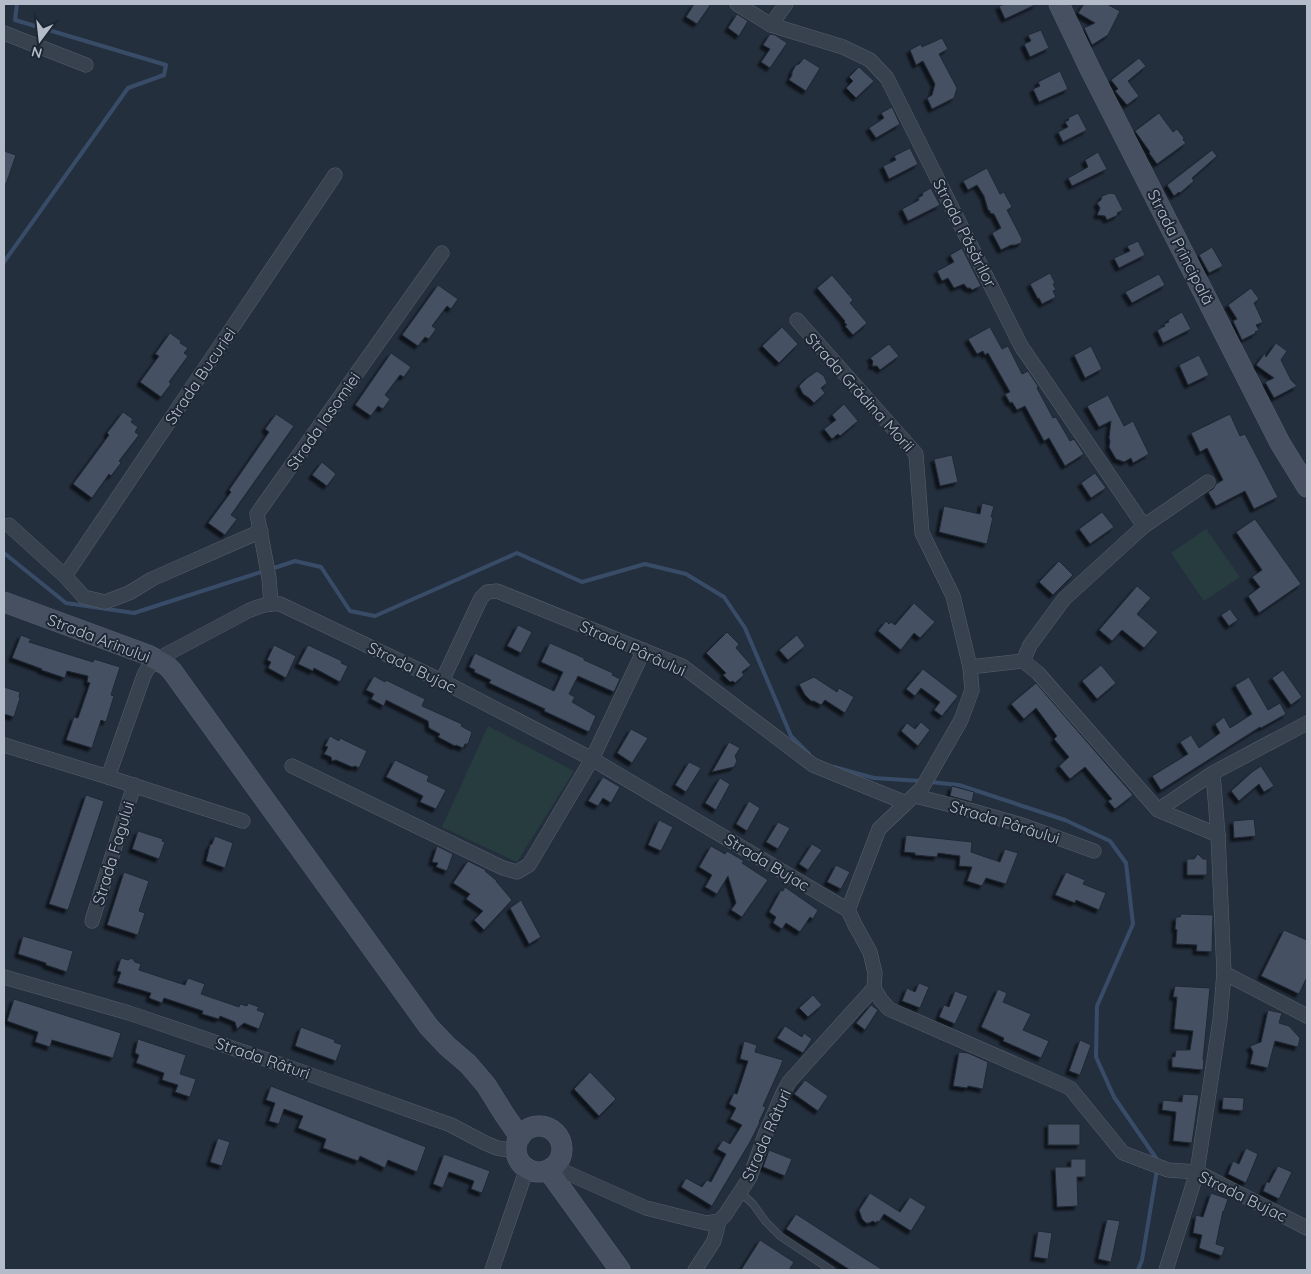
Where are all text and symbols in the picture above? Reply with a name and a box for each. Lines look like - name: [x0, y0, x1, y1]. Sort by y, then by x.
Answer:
- north arrow: [15, 15, 65, 65]
- text: N: [29, 43, 44, 63]
- street label: Strada Păsărilor: [929, 175, 1001, 291]
- street label: Strada Principală: [1143, 186, 1219, 308]
- street label: Strada Bucuriei: [160, 324, 240, 428]
- street label: Strada Grădina Morii: [801, 328, 919, 456]
- street label: Strada Iasomiei: [282, 368, 364, 474]
- street label: Strada Arinului: [45, 609, 153, 667]
- street label: Strada Pârâului: [577, 616, 689, 680]
- street label: Strada Bujac: [365, 637, 459, 697]
- street label: Strada Pârâului: [948, 796, 1062, 848]
- street label: Strada Fagului: [88, 799, 138, 907]
- street label: Strada Bujac: [721, 829, 813, 895]
- street label: Strada Râturi: [213, 1033, 313, 1083]
- street label: Strada Râturi: [737, 1086, 795, 1184]
- street label: Strada Bujac: [1196, 1166, 1290, 1226]

